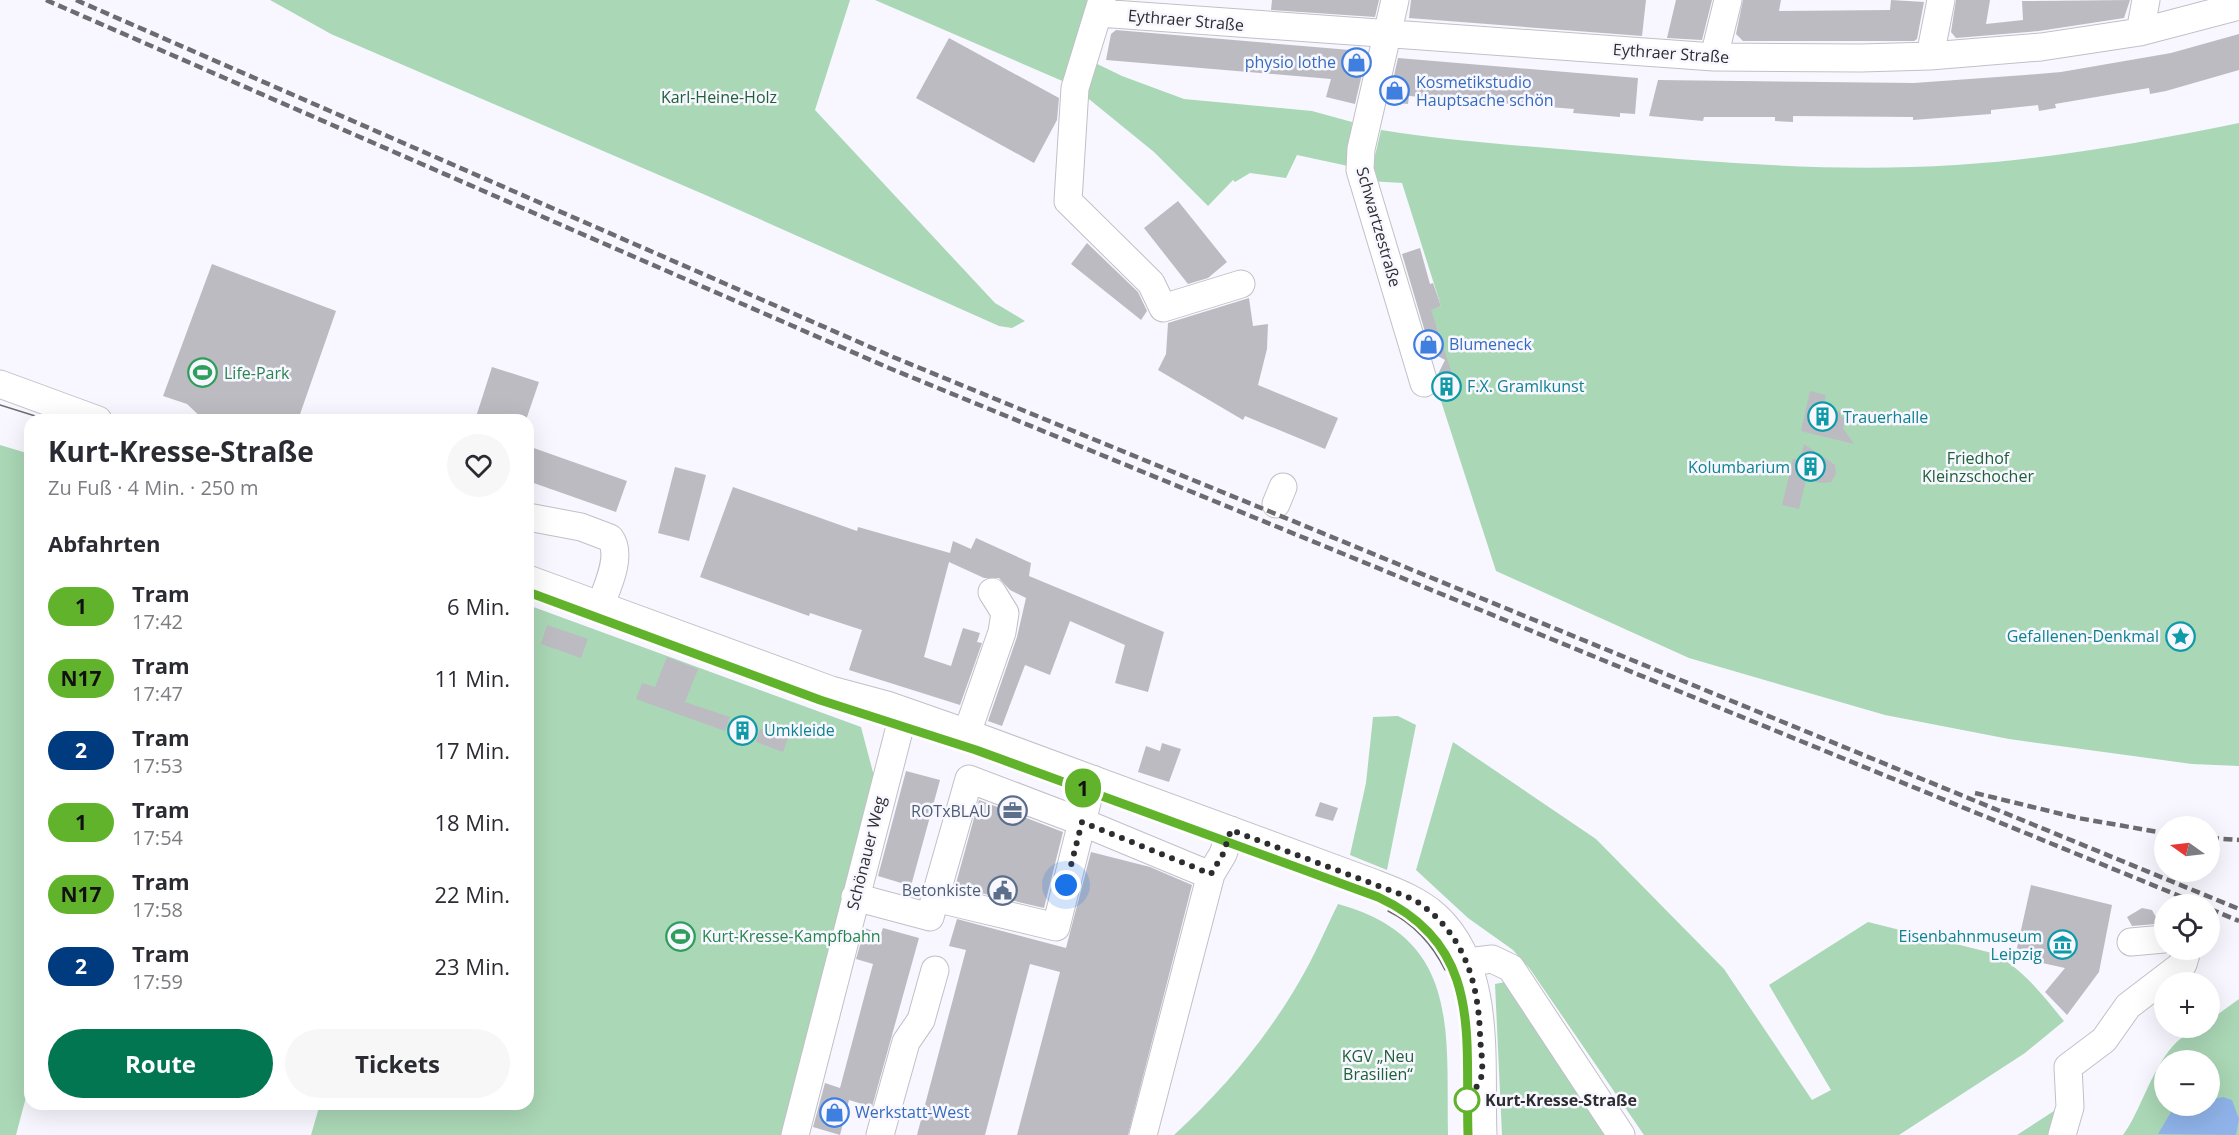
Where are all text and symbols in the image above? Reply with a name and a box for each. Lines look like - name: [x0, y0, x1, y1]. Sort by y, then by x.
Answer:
- street label: Eythraer Straße: [1127, 4, 1245, 36]
- street label: Eythraer Straße: [1612, 38, 1730, 68]
- shop icon: physio lothe: [1341, 46, 1373, 78]
- place label: physio lothe: [1245, 51, 1336, 73]
- place label: Kosmetikstudio Hauptsache schön: [1416, 71, 1554, 111]
- shop icon: Kosmetikstudio Hauptsache schön: [1379, 75, 1411, 107]
- park label: Karl-Heine-Holz: [661, 86, 777, 108]
- street label: Schwartzestraße: [1351, 164, 1407, 290]
- shop icon: Blumeneck: [1412, 328, 1444, 360]
- place label: Blumeneck: [1449, 333, 1532, 355]
- sports icon: Life-Park: [187, 357, 219, 389]
- place label: Life-Park: [224, 362, 290, 384]
- building icon: F.X. Gramlkunst: [1430, 370, 1462, 402]
- place label: F.X. Gramlkunst: [1467, 375, 1585, 397]
- building icon: Trauerhalle: [1806, 401, 1838, 433]
- place label: Trauerhalle: [1843, 406, 1928, 428]
- text: Kurt-Kresse-Straße: [48, 432, 314, 470]
- button: heart: [447, 434, 510, 497]
- park label: Friedhof Kleinzschocher: [1922, 447, 2034, 487]
- building icon: Kolumbarium: [1795, 451, 1827, 483]
- place label: Kolumbarium: [1688, 456, 1790, 478]
- text: Zu Fuß · 4 Min. · 250 m: [48, 474, 258, 501]
- text: Abfahrten: [48, 528, 160, 558]
- text: Tram: [132, 578, 190, 608]
- text: 6 Min.: [447, 591, 510, 621]
- text: 1: [75, 592, 87, 620]
- text: 17:42: [132, 608, 183, 635]
- place icon: Gefallenen-Denkmal: [2164, 620, 2196, 652]
- place label: Gefallenen-Denkmal: [2007, 625, 2159, 647]
- text: Tram: [132, 650, 190, 680]
- text: 11 Min.: [435, 663, 510, 693]
- text: N17: [60, 664, 102, 692]
- text: 17:47: [132, 680, 183, 707]
- building icon: Umkleide: [727, 714, 759, 746]
- place label: Umkleide: [764, 719, 835, 741]
- text: Tram: [132, 722, 190, 752]
- text: 17 Min.: [435, 735, 510, 765]
- text: 2: [75, 736, 87, 764]
- text: 17:53: [132, 752, 183, 779]
- line badge: 1: [1064, 768, 1102, 808]
- text: 1: [1077, 774, 1089, 802]
- text: Tram: [132, 794, 190, 824]
- street label: Schönauer Weg: [841, 794, 891, 912]
- office icon: ROTxBLAU: [996, 795, 1028, 827]
- place label: ROTxBLAU: [911, 800, 991, 822]
- text: 18 Min.: [435, 807, 510, 837]
- text: 1: [75, 808, 87, 836]
- north arrow: [2154, 816, 2220, 882]
- map controls: [2154, 816, 2220, 1116]
- text: 17:54: [132, 824, 183, 851]
- text: Tram: [132, 866, 190, 896]
- your location: [1051, 870, 1081, 900]
- public building icon: Betonkiste: [986, 874, 1018, 906]
- text: 22 Min.: [435, 879, 510, 909]
- place label: Betonkiste: [902, 879, 981, 901]
- text: N17: [60, 880, 102, 908]
- button: locate: [2154, 894, 2220, 960]
- text: 17:58: [132, 896, 183, 923]
- sports icon: Kurt-Kresse-Kampfbahn: [665, 920, 697, 952]
- place label: Kurt-Kresse-Kampfbahn: [702, 925, 881, 947]
- place label: Eisenbahnmuseum Leipzig: [1898, 925, 2042, 965]
- museum icon: Eisenbahnmuseum Leipzig: [2047, 929, 2079, 961]
- text: Tram: [132, 938, 190, 968]
- text: 23 Min.: [435, 951, 510, 981]
- text: 2: [75, 952, 87, 980]
- text: 17:59: [132, 968, 183, 995]
- button: +: [2154, 972, 2220, 1038]
- button: Route: [48, 1029, 273, 1098]
- button: Tickets: [285, 1029, 510, 1098]
- park label: KGV „Neu Brasilien“: [1342, 1045, 1414, 1085]
- button: −: [2154, 1050, 2220, 1116]
- marker: Kurt-Kresse-Straße: [1454, 1087, 1480, 1113]
- place label: Kurt-Kresse-Straße: [1485, 1089, 1637, 1111]
- shop icon: Werkstatt-West: [818, 1096, 850, 1128]
- place label: Werkstatt-West: [855, 1101, 970, 1123]

